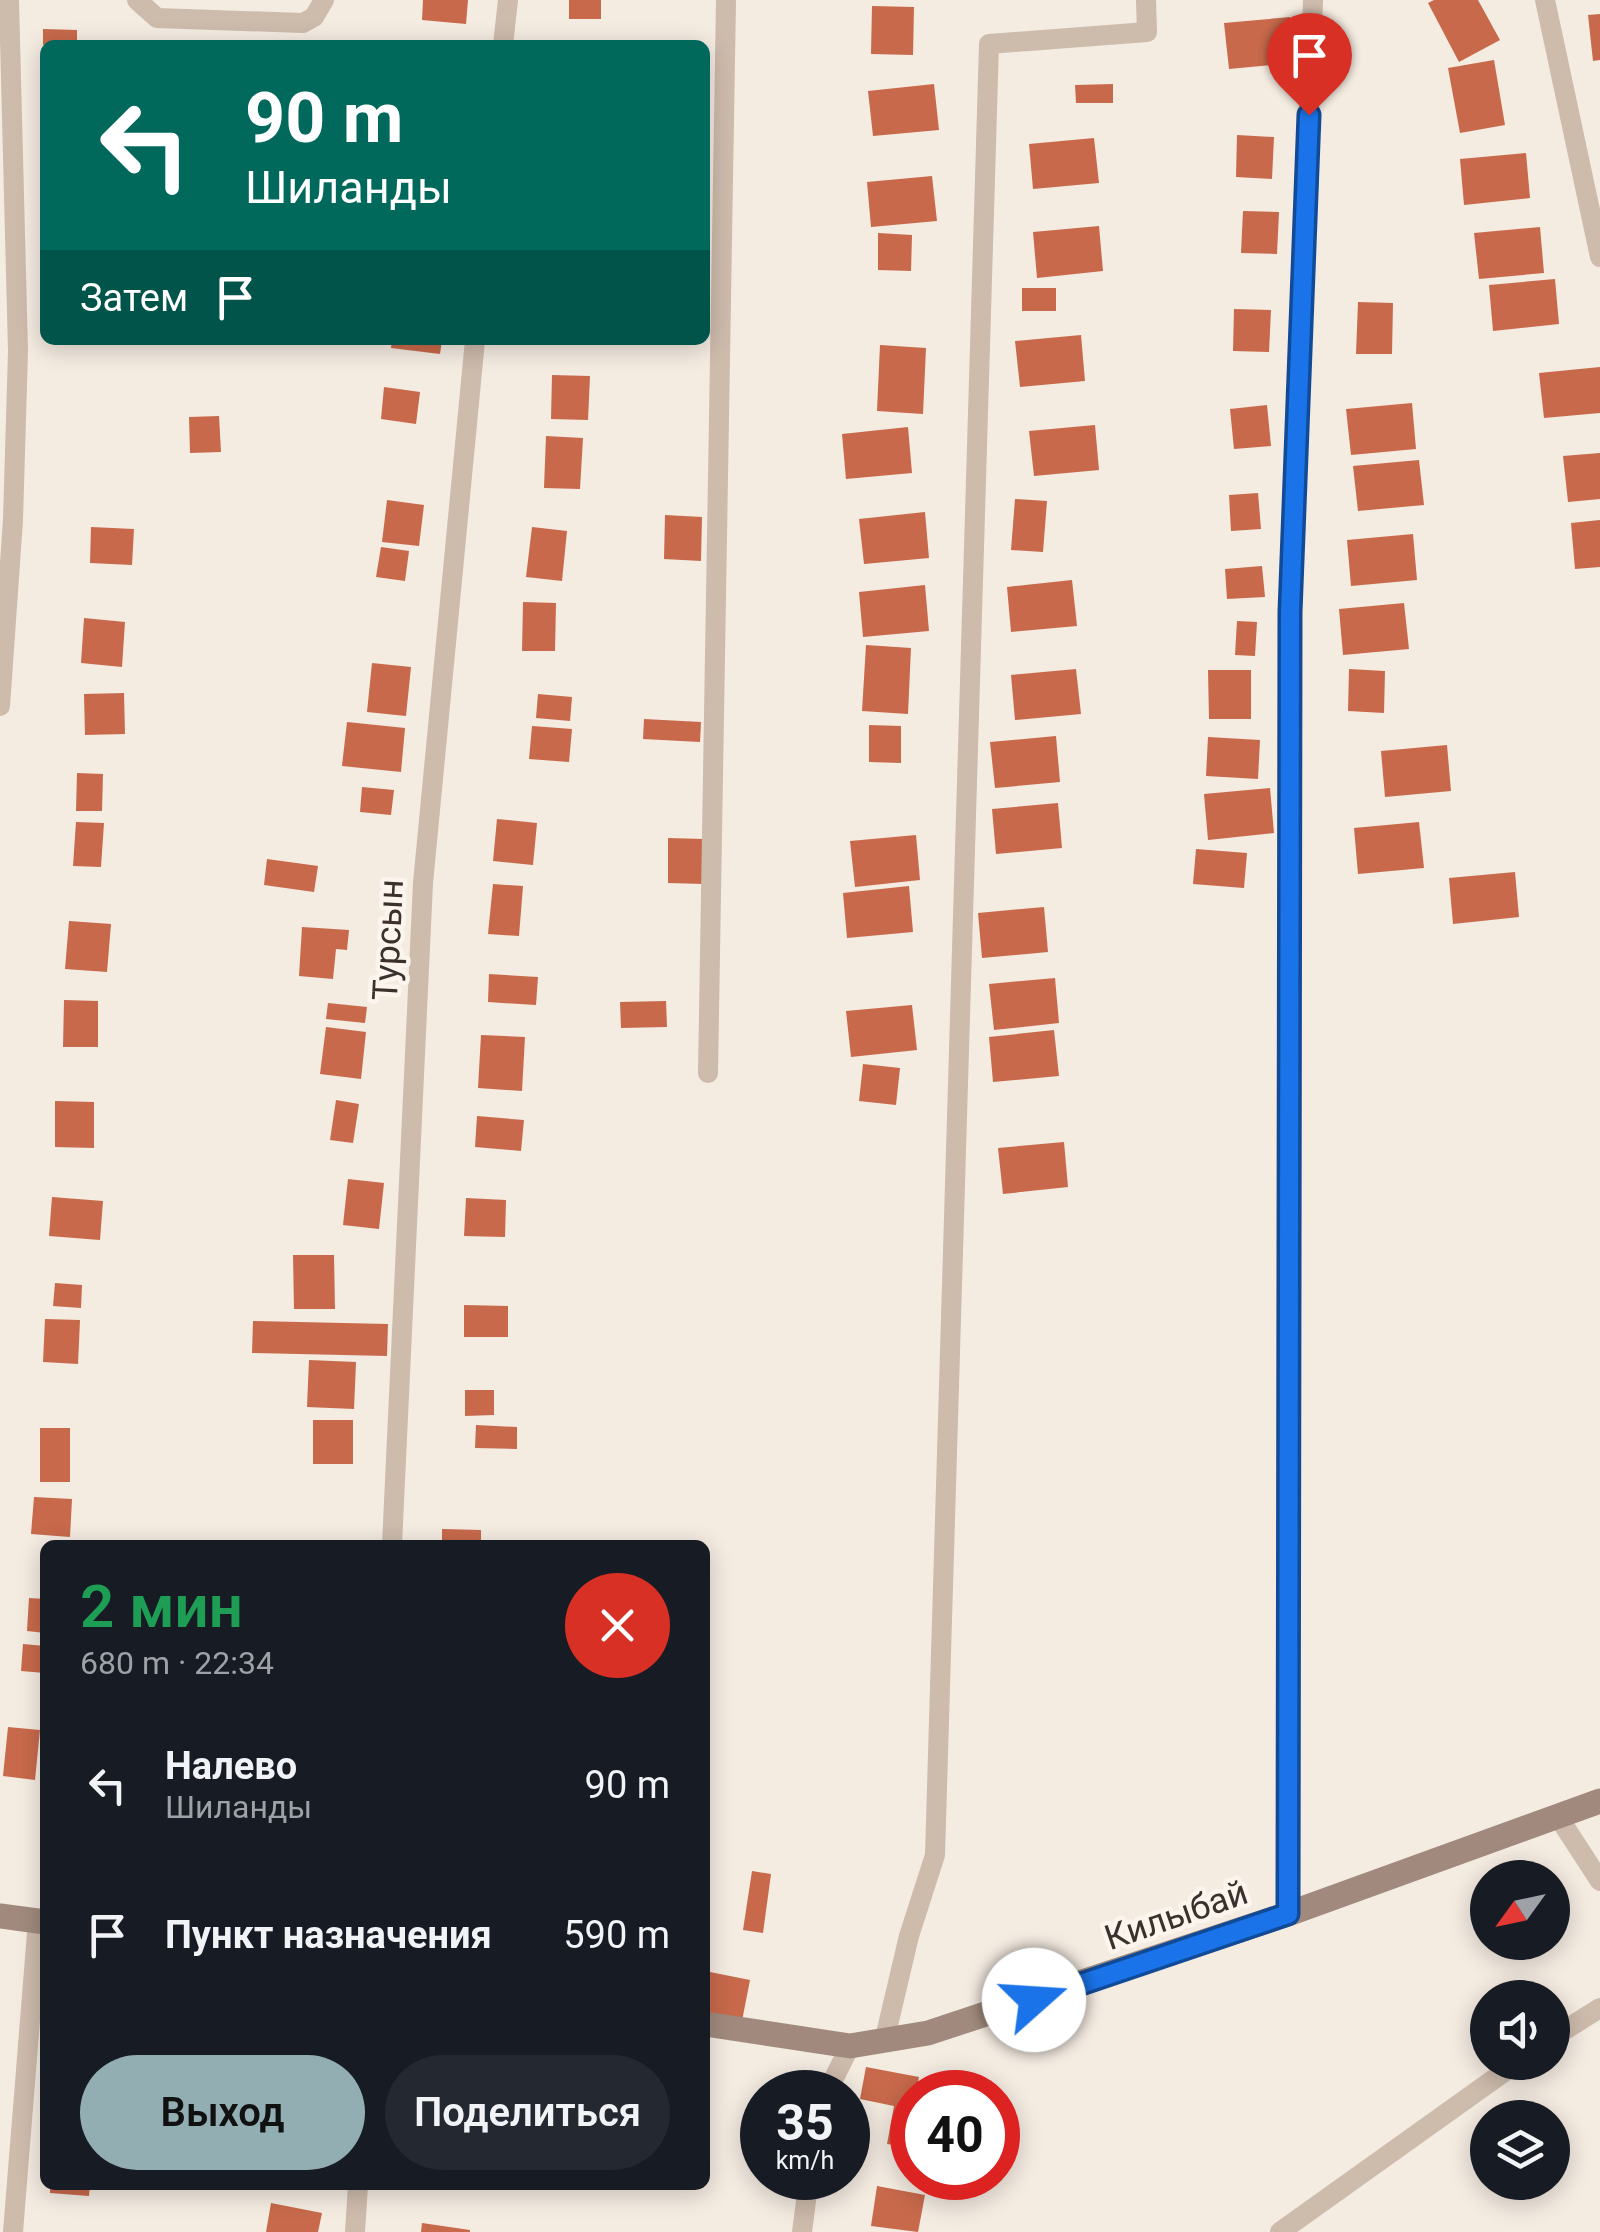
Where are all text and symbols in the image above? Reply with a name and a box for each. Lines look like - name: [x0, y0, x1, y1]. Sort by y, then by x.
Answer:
- pin: [1267, 13, 1352, 116]
- icon: arrive: [1282, 28, 1337, 83]
- text: 90 m: [245, 77, 403, 159]
- icon: left: [80, 80, 210, 210]
- text: Шиланды: [245, 161, 452, 214]
- icon: arrive: [208, 270, 263, 325]
- text: Затем: [80, 276, 188, 320]
- street label: Турсын: [365, 878, 412, 1002]
- text: 2 мин: [80, 1571, 243, 1642]
- button: close: [565, 1573, 670, 1678]
- text: 680 m · 22:34: [80, 1644, 274, 1682]
- text: Налево: [165, 1744, 297, 1788]
- icon: left: [80, 1758, 135, 1813]
- text: 90 m: [585, 1763, 670, 1807]
- text: Шиланды: [165, 1788, 312, 1826]
- north arrow: [1470, 1860, 1570, 1960]
- map controls: [1470, 1860, 1570, 2200]
- street label: Килыбай: [1099, 1872, 1253, 1959]
- icon: arrive: [80, 1908, 135, 1963]
- text: Пункт назначения: [165, 1913, 492, 1957]
- text: 590 m: [563, 1913, 670, 1957]
- position arrow: [982, 1948, 1086, 2052]
- button: sound: [1470, 1980, 1570, 2080]
- button: Выход: [80, 2055, 365, 2170]
- button: Поделиться: [385, 2055, 670, 2170]
- speed limit sign: 40: [890, 2070, 1020, 2200]
- text: 35: [776, 2094, 834, 2152]
- button: layers: [1470, 2100, 1570, 2200]
- text: km/h: [776, 2146, 834, 2175]

